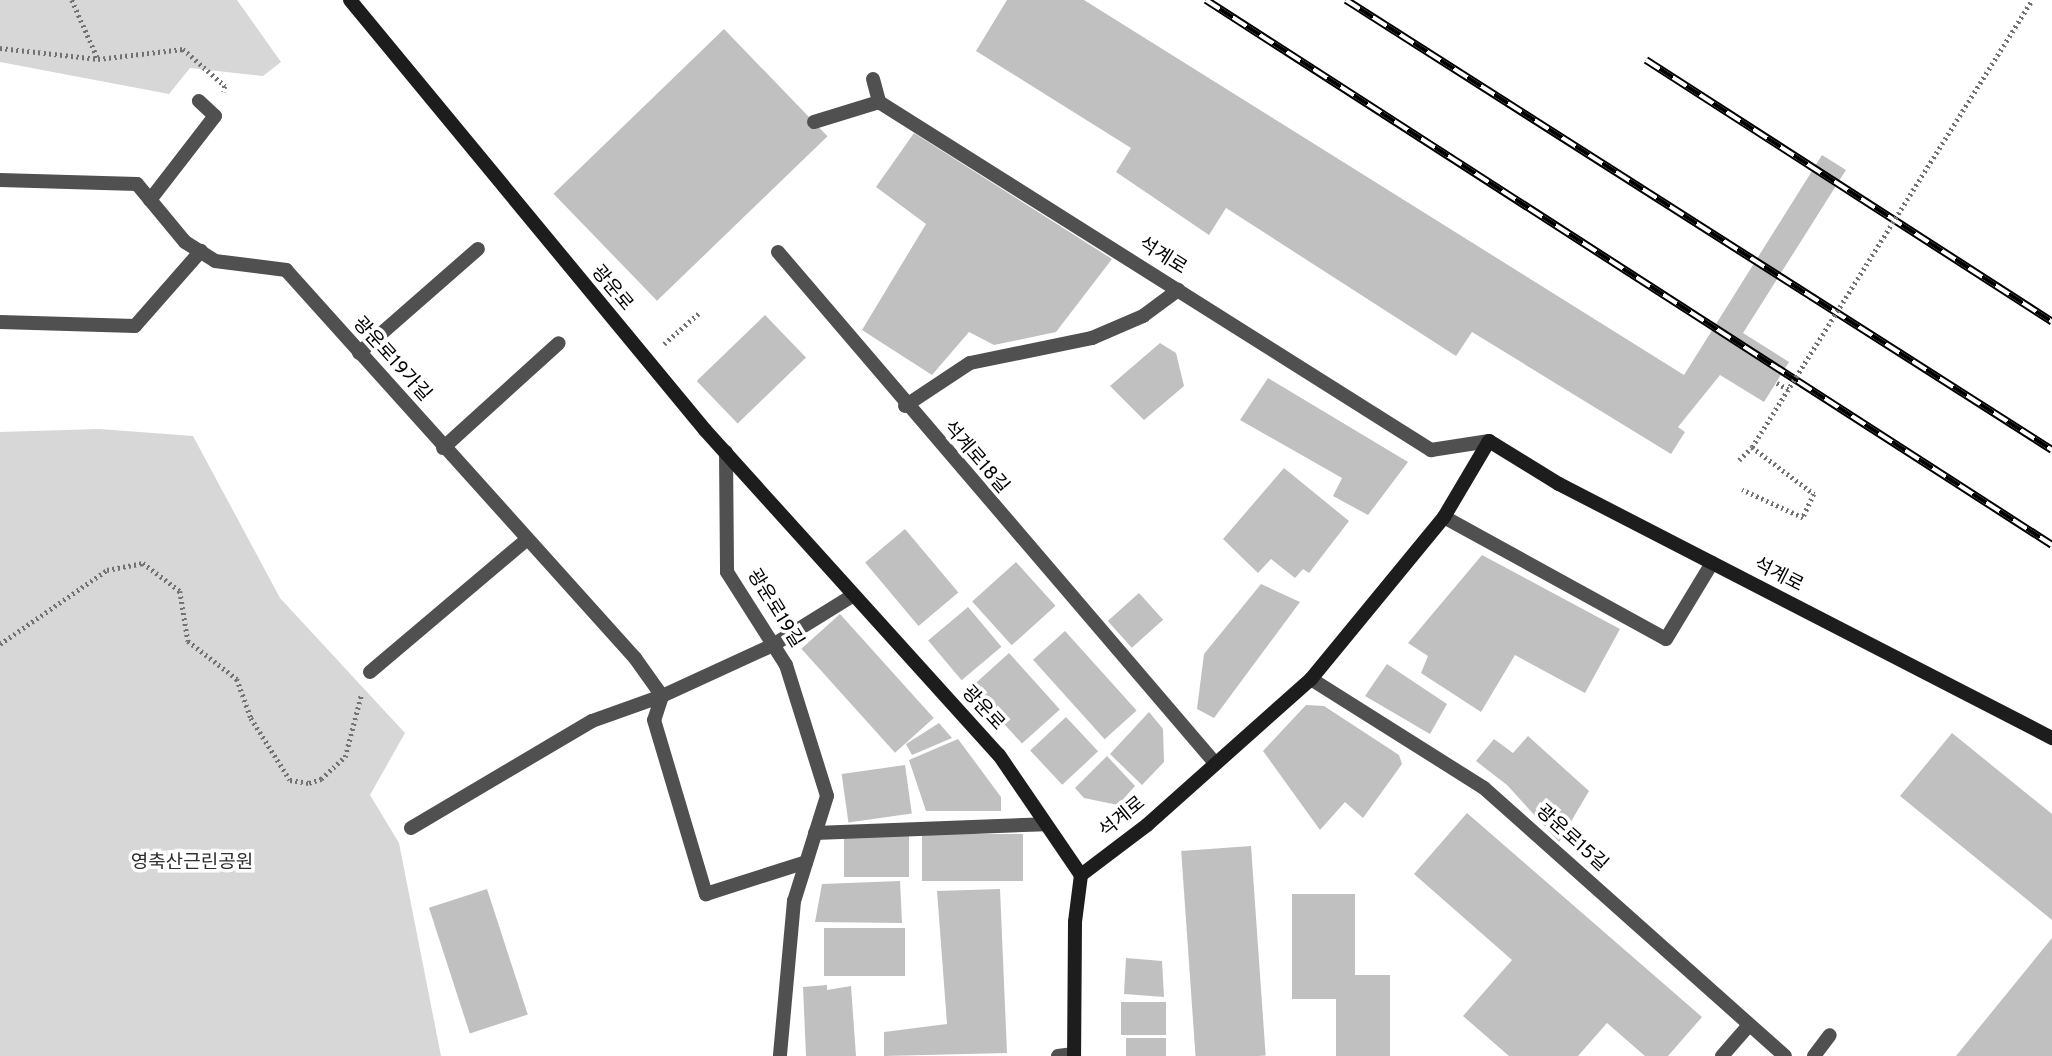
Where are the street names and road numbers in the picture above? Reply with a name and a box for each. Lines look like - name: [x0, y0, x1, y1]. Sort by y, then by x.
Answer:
- street label: 석계로: [1134, 233, 1190, 281]
- street label: 광운로: [585, 262, 637, 316]
- street label: 광운로19가길: [347, 313, 435, 407]
- street label: 석계로18길: [937, 417, 1013, 499]
- street label: 석계로: [1749, 554, 1807, 598]
- street label: 광운로19길: [741, 565, 807, 653]
- street label: 광운로: [956, 682, 1008, 736]
- street label: 석계로: [1095, 793, 1151, 843]
- street label: 광운로15길: [1530, 801, 1612, 877]

